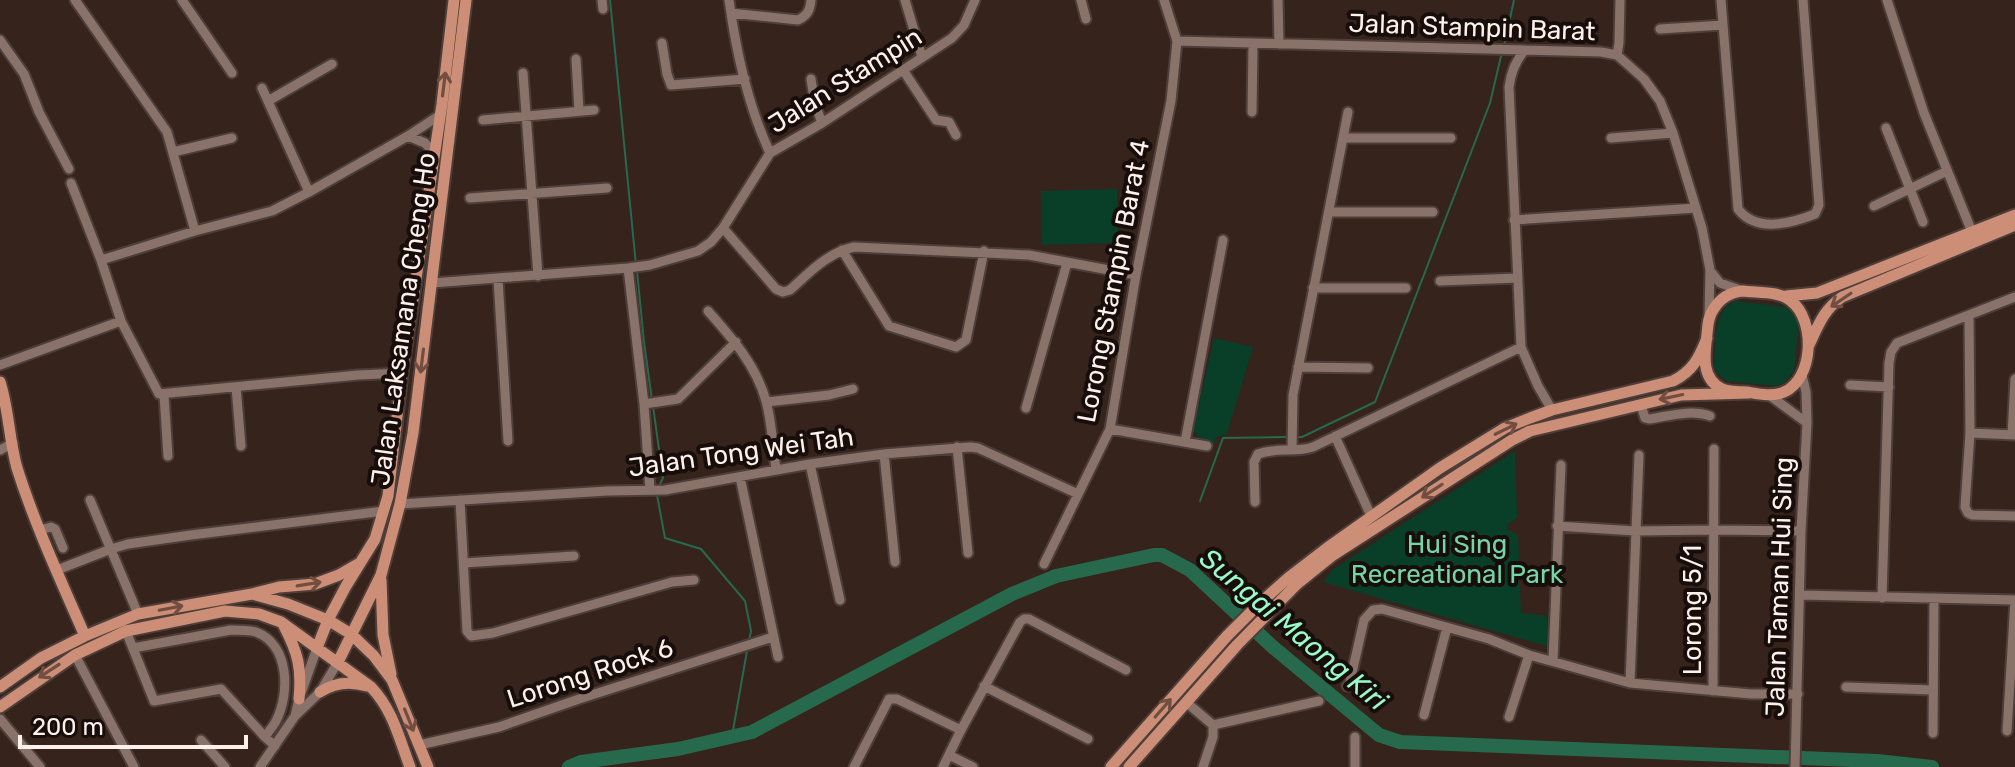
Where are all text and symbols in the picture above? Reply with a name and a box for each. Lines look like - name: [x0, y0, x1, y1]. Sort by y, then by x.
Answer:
- street label: Jalan Stampin Barat: [1348, 8, 1596, 47]
- street label: Jalan Stampin: [763, 21, 928, 140]
- one-way arrow: [437, 71, 452, 98]
- street label: Lorong Stampin Barat 4: [1071, 137, 1156, 425]
- street label: Jalan Laksamana Cheng Ho: [365, 151, 442, 488]
- one-way arrow: [1830, 291, 1852, 308]
- one-way arrow: [414, 348, 429, 373]
- one-way arrow: [1659, 391, 1685, 406]
- one-way arrow: [1494, 420, 1518, 436]
- street label: Jalan Tong Wei Tah: [626, 421, 856, 484]
- street label: Jalan Taman Hui Sing: [1759, 457, 1800, 718]
- one-way arrow: [1422, 483, 1444, 499]
- park label: Hui Sing Recreational Park: [1351, 529, 1564, 590]
- water label: Sungai Maong Kiri: [1193, 541, 1395, 718]
- street label: Lorong 5/1: [1677, 545, 1708, 675]
- one-way arrow: [295, 575, 321, 590]
- one-way arrow: [157, 599, 183, 614]
- street label: Lorong Rock 6: [503, 632, 677, 715]
- one-way arrow: [39, 663, 61, 680]
- scale bar: [20, 699, 246, 749]
- one-way arrow: [1153, 699, 1171, 719]
- one-way arrow: [403, 707, 417, 732]
- text: 200 m: [32, 713, 104, 741]

